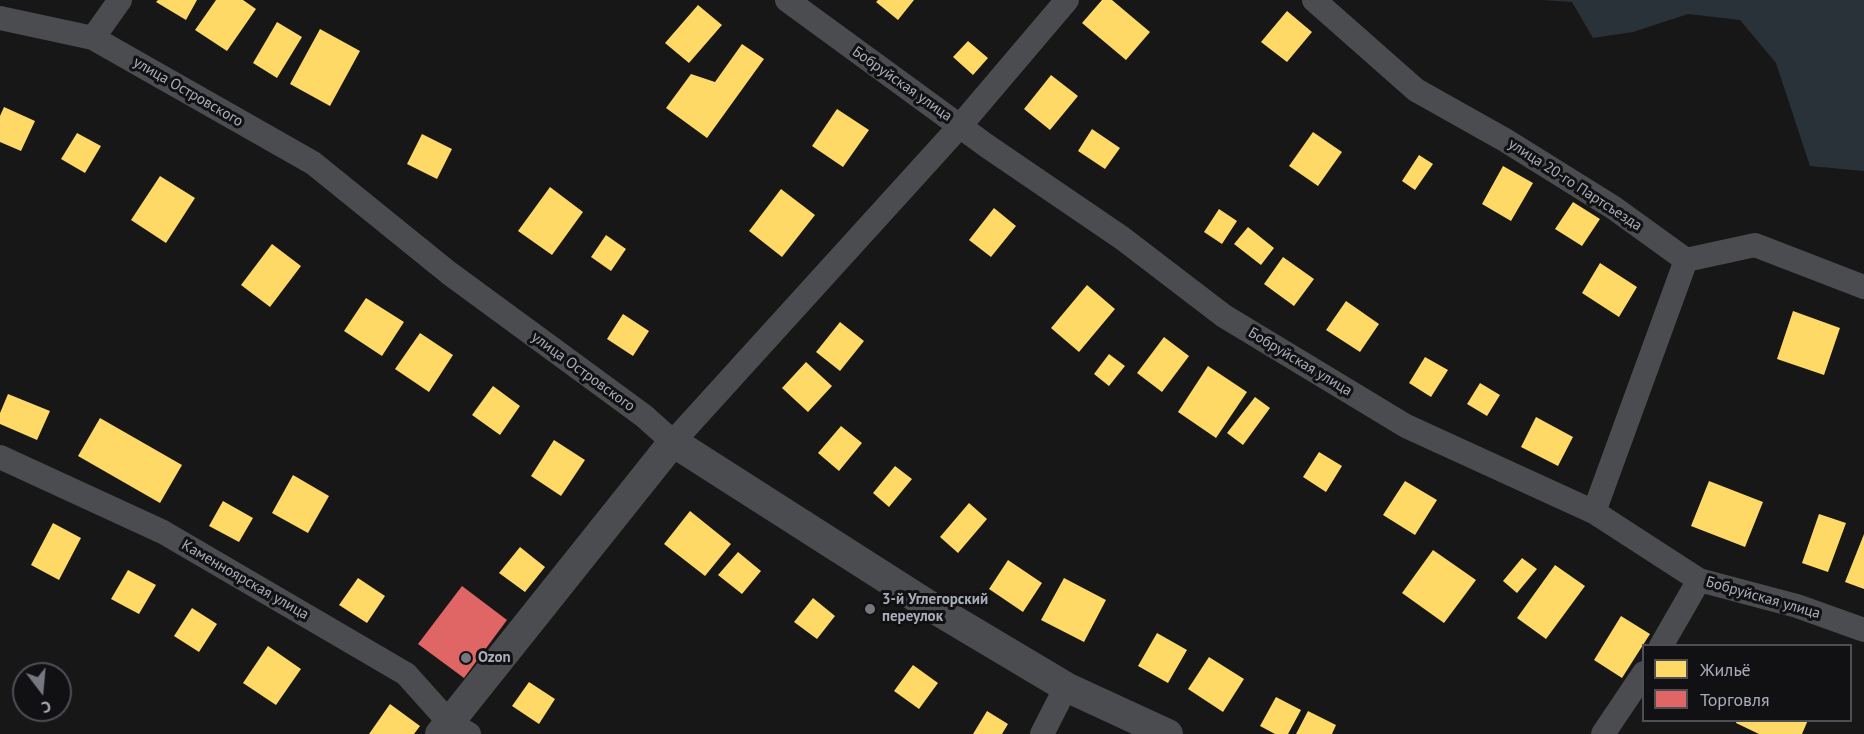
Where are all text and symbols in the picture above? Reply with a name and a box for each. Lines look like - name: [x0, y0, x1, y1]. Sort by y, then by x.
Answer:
- street label: Бобруйская улица: [848, 43, 956, 125]
- street label: улица Островского: [130, 53, 246, 131]
- street label: улица 20-го Партсъезда: [1505, 135, 1645, 235]
- street label: Бобруйская улица: [1245, 324, 1355, 400]
- street label: улица Островского: [528, 328, 638, 416]
- street label: Каменноярская улица: [178, 536, 312, 624]
- street label: Бобруйская улица: [1704, 573, 1822, 623]
- place label: 3-й Углегорский переулок: [882, 591, 988, 626]
- marker: 3-й Углегорский переулок: [863, 602, 877, 616]
- legend: [1642, 644, 1852, 722]
- place label: Ozon: [478, 649, 511, 667]
- marker: Ozon: [459, 651, 473, 665]
- text: Жильё: [1700, 658, 1751, 681]
- north arrow: [12, 662, 72, 722]
- text: Торговля: [1700, 688, 1770, 711]
- text: С: [39, 697, 53, 718]

